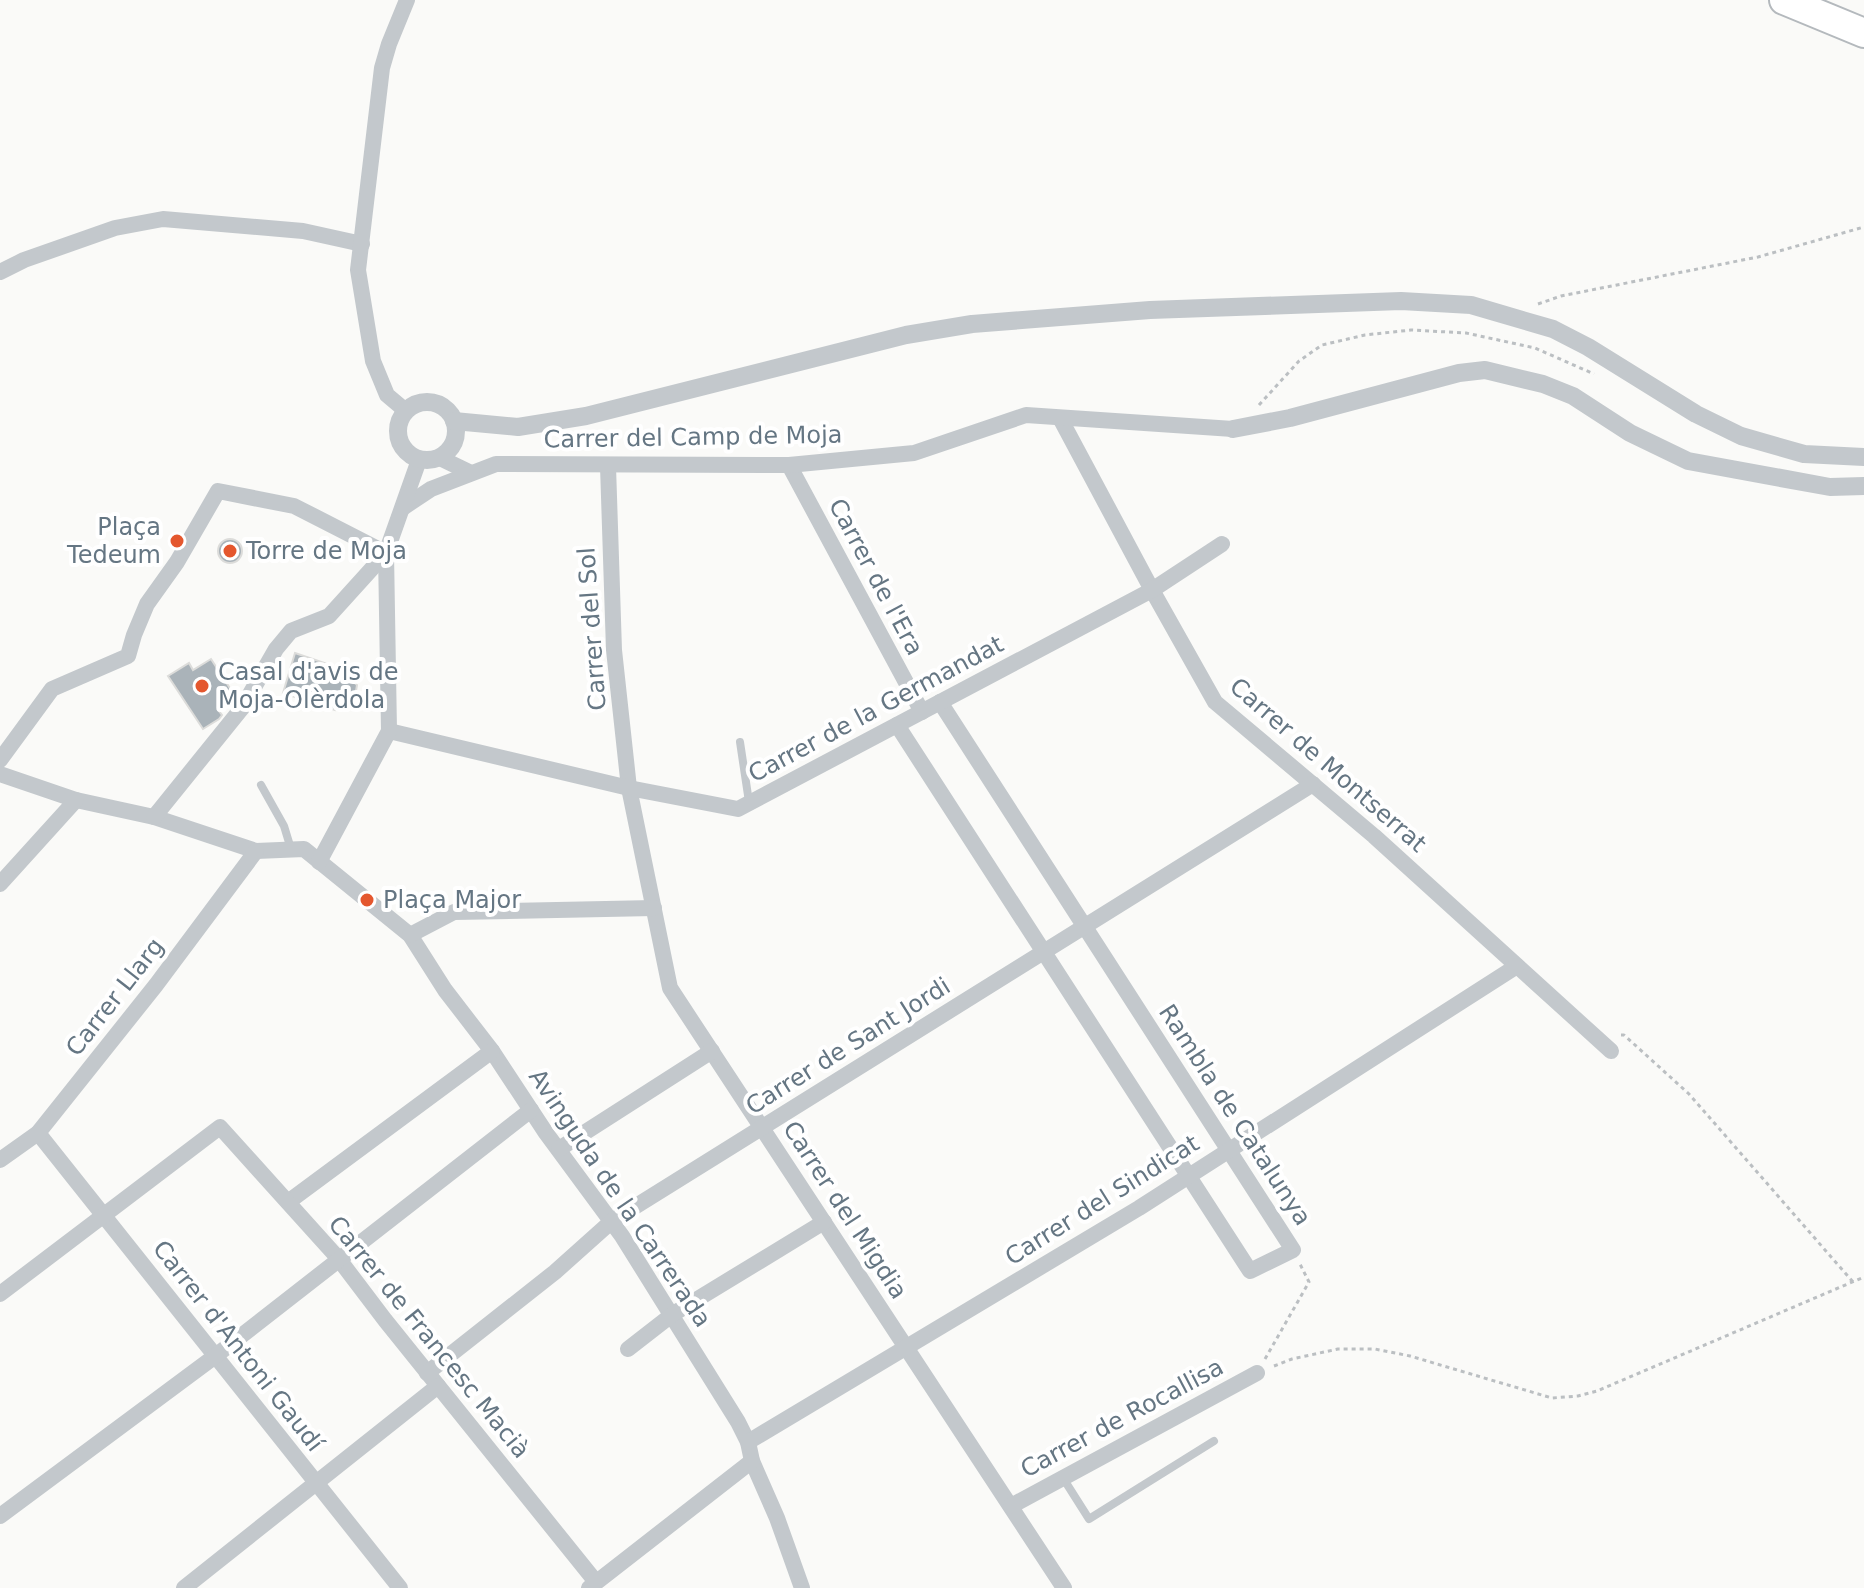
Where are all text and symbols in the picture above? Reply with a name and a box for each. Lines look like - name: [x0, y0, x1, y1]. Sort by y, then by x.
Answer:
- street label: Carrer del Camp de Moja: [543, 420, 843, 454]
- street label: Carrer de l'Era: [823, 494, 929, 660]
- place label: Plaça Tedeum: [66, 513, 161, 569]
- marker: Plaça Tedeum: [168, 532, 186, 550]
- place label: Torre de Moja: [245, 537, 407, 565]
- marker: Torre de Moja: [221, 542, 239, 560]
- street label: Carrer del Sol: [572, 547, 612, 711]
- street label: Carrer de la Germandat: [744, 630, 1008, 788]
- place label: Casal d'avis de Moja-Olèrdola: [218, 658, 399, 714]
- street label: Carrer de Montserrat: [1224, 672, 1432, 858]
- marker: Casal d'avis de Moja-Olèrdola: [193, 677, 211, 695]
- place label: Plaça Major: [383, 886, 521, 914]
- marker: Plaça Major: [358, 891, 376, 909]
- street label: Carrer Llarg: [60, 932, 170, 1062]
- street label: Carrer de Sant Jordi: [741, 972, 955, 1120]
- street label: Rambla de Catalunya: [1153, 999, 1317, 1231]
- street label: Avinguda de la Carrerada: [523, 1064, 717, 1332]
- street label: Carrer del Migdia: [777, 1116, 913, 1304]
- street label: Carrer del Sindicat: [1000, 1129, 1204, 1271]
- street label: Carrer de Francesc Macià: [323, 1210, 535, 1464]
- street label: Carrer d'Antoni Gaudí: [147, 1235, 330, 1458]
- street label: Carrer de Rocallisa: [1016, 1353, 1228, 1483]

